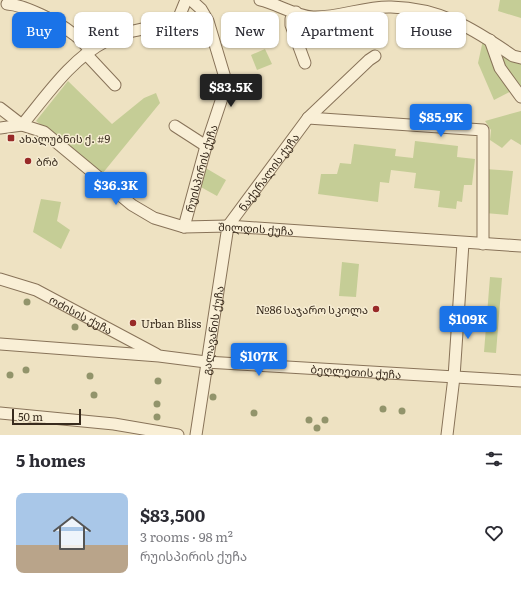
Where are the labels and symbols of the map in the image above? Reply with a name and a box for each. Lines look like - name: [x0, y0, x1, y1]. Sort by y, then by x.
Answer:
- pin: $83.5K: [198, 74, 264, 108]
- pin: $85.9K: [408, 104, 474, 138]
- street label: რუისპირის ქუჩა: [180, 122, 221, 214]
- place label: ახალუბნის ქ. #9: [19, 130, 110, 146]
- street label: ნაქერალის ქუჩა: [234, 130, 302, 214]
- marker: ახალუბნის ქ. #9: [6, 133, 16, 143]
- place label: ბრბ: [36, 153, 58, 169]
- marker: ბრბ: [23, 156, 33, 166]
- pin: $36.3K: [83, 172, 149, 206]
- street label: შილდის ქუჩა: [218, 218, 294, 238]
- street label: გალავანის ქუჩა: [197, 285, 227, 376]
- street label: ოძისის ქუჩა: [47, 291, 116, 338]
- place label: №86 საჯარო სკოლა: [256, 301, 368, 317]
- marker: №86 საჯარო სკოლა: [371, 304, 381, 314]
- pin: $109K: [440, 306, 496, 340]
- place label: Urban Bliss: [141, 315, 201, 331]
- marker: Urban Bliss: [128, 318, 138, 328]
- pin: $107K: [231, 343, 287, 377]
- street label: ბეღლეთის ქუჩა: [310, 360, 402, 382]
- scale bar: [12, 407, 81, 426]

